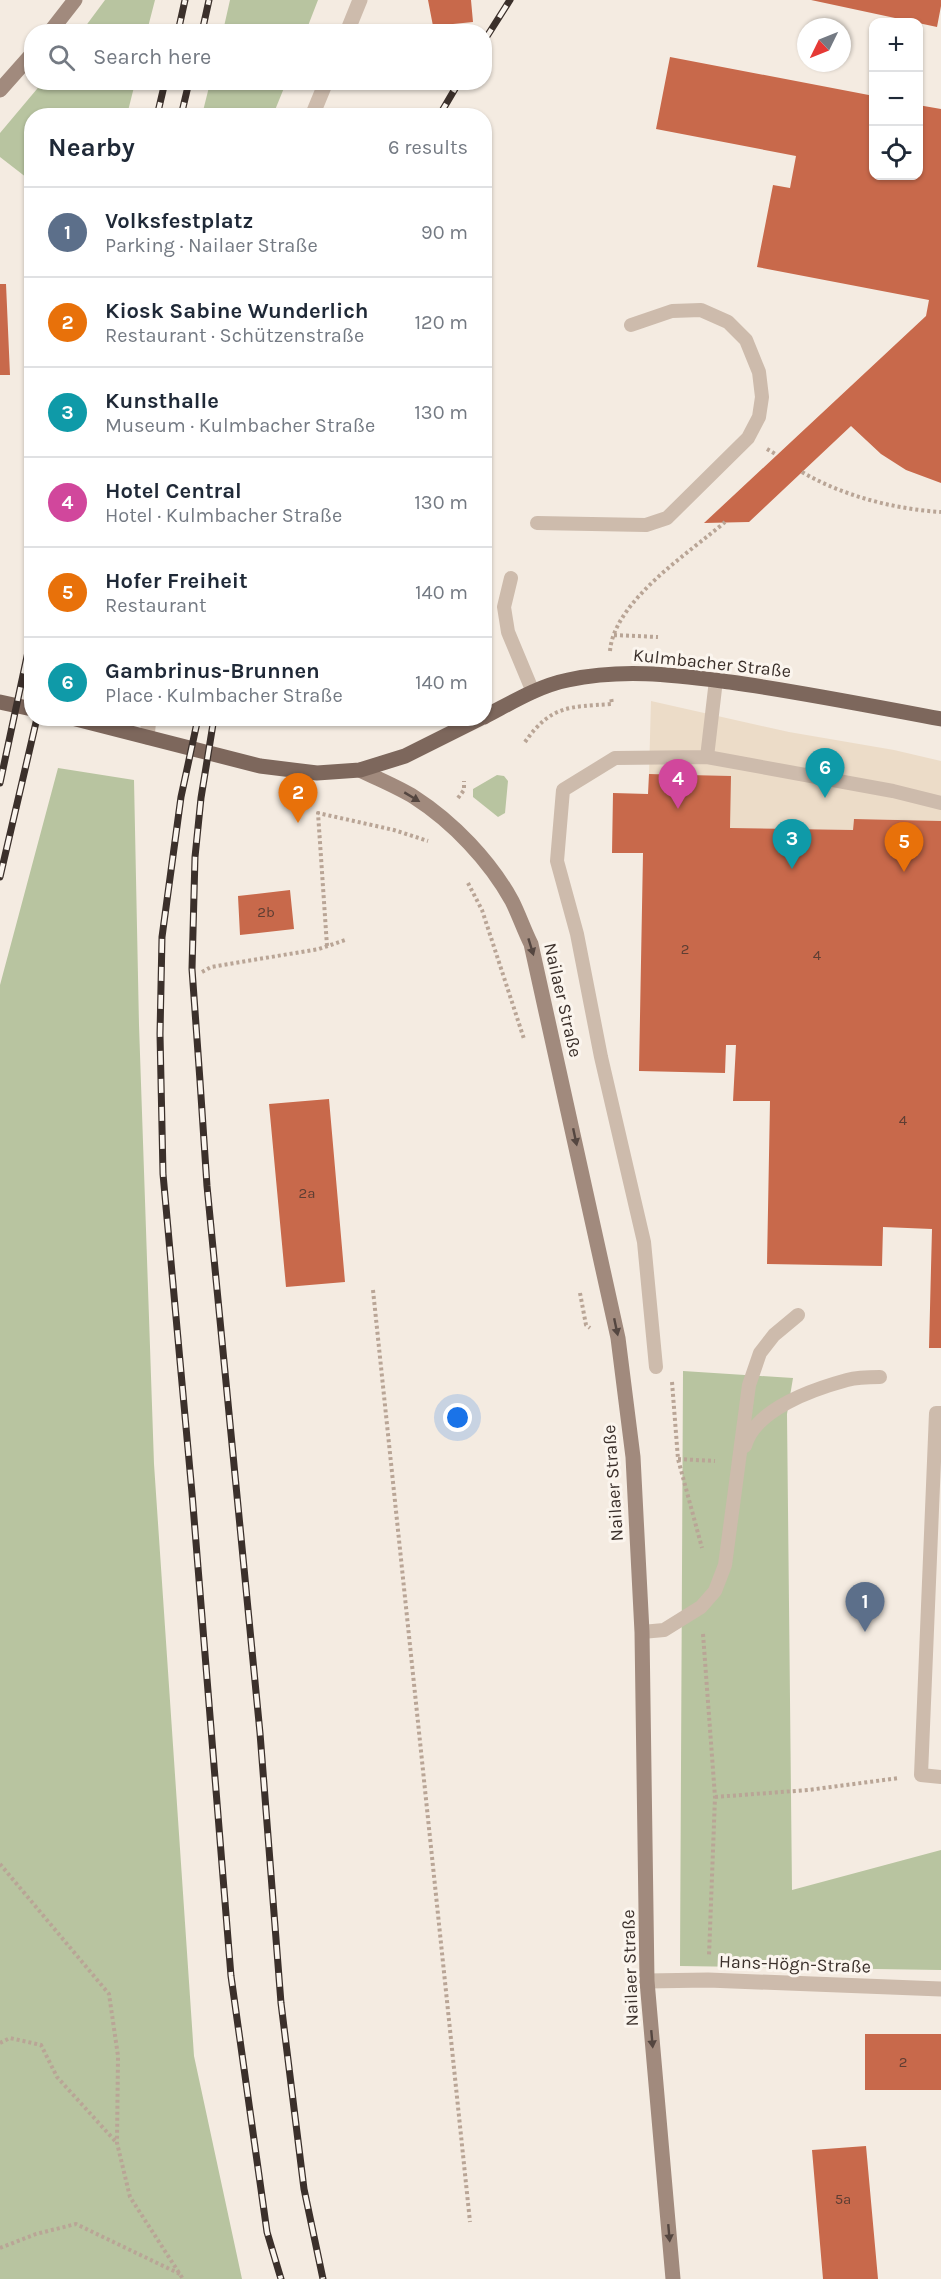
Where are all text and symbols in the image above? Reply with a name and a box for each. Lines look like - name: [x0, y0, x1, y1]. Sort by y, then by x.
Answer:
- north arrow: [797, 18, 851, 72]
- map controls: [869, 18, 923, 180]
- button: +: [869, 18, 923, 72]
- search box: [24, 24, 492, 90]
- icon: search: [45, 41, 78, 74]
- text: Search here: [93, 44, 211, 70]
- button: −: [869, 72, 923, 126]
- button: locate: [869, 126, 923, 180]
- text: Nearby: [48, 132, 135, 163]
- text: 6 results: [388, 136, 468, 159]
- text: Volksfestplatz: [105, 208, 253, 234]
- text: 1: [64, 221, 71, 244]
- text: 90 m: [421, 221, 468, 244]
- text: Parking · Nailaer Straße: [105, 234, 318, 257]
- text: Kiosk Sabine Wunderlich: [105, 298, 368, 324]
- text: 2: [61, 311, 74, 334]
- text: 120 m: [414, 311, 468, 334]
- text: Restaurant · Schützenstraße: [105, 324, 364, 347]
- text: Kunsthalle: [105, 388, 219, 414]
- text: 3: [61, 401, 74, 424]
- text: 130 m: [414, 401, 468, 424]
- text: Museum · Kulmbacher Straße: [105, 414, 375, 437]
- text: Hotel Central: [105, 478, 242, 504]
- text: 4: [62, 491, 73, 514]
- text: 130 m: [414, 491, 468, 514]
- text: Hotel · Kulmbacher Straße: [105, 504, 342, 527]
- text: Hofer Freiheit: [105, 568, 248, 594]
- text: 5: [62, 581, 73, 604]
- text: 140 m: [415, 581, 468, 604]
- text: Restaurant: [105, 594, 207, 617]
- street label: Kulmbacher Straße: [632, 644, 792, 682]
- text: Gambrinus-Brunnen: [105, 658, 320, 684]
- text: 6: [61, 671, 74, 694]
- text: 140 m: [415, 671, 468, 694]
- text: Place · Kulmbacher Straße: [105, 684, 343, 707]
- pin: 6: [806, 748, 844, 798]
- pin: 4: [658, 760, 698, 809]
- pin: 2: [278, 774, 318, 823]
- one-way arrow: [404, 792, 421, 802]
- pin: 3: [772, 820, 812, 869]
- pin: 5: [884, 822, 924, 872]
- house number: 2b: [257, 903, 275, 921]
- one-way arrow: [527, 938, 536, 956]
- house number: 2: [681, 940, 689, 958]
- street label: Nailaer Straße: [539, 941, 587, 1059]
- house number: 4: [813, 946, 822, 964]
- house number: 4: [899, 1111, 908, 1129]
- one-way arrow: [571, 1127, 580, 1146]
- house number: 2a: [299, 1184, 315, 1202]
- one-way arrow: [611, 1318, 621, 1337]
- your location: [443, 1403, 472, 1432]
- street label: Nailaer Straße: [598, 1424, 628, 1542]
- pin: 1: [846, 1582, 884, 1632]
- street label: Nailaer Straße: [617, 1909, 643, 2027]
- street label: Hans-Högn-Straße: [719, 1950, 871, 1978]
- one-way arrow: [647, 2030, 657, 2049]
- house number: 2: [899, 2053, 907, 2071]
- house number: 5a: [835, 2190, 851, 2208]
- one-way arrow: [664, 2224, 674, 2243]

